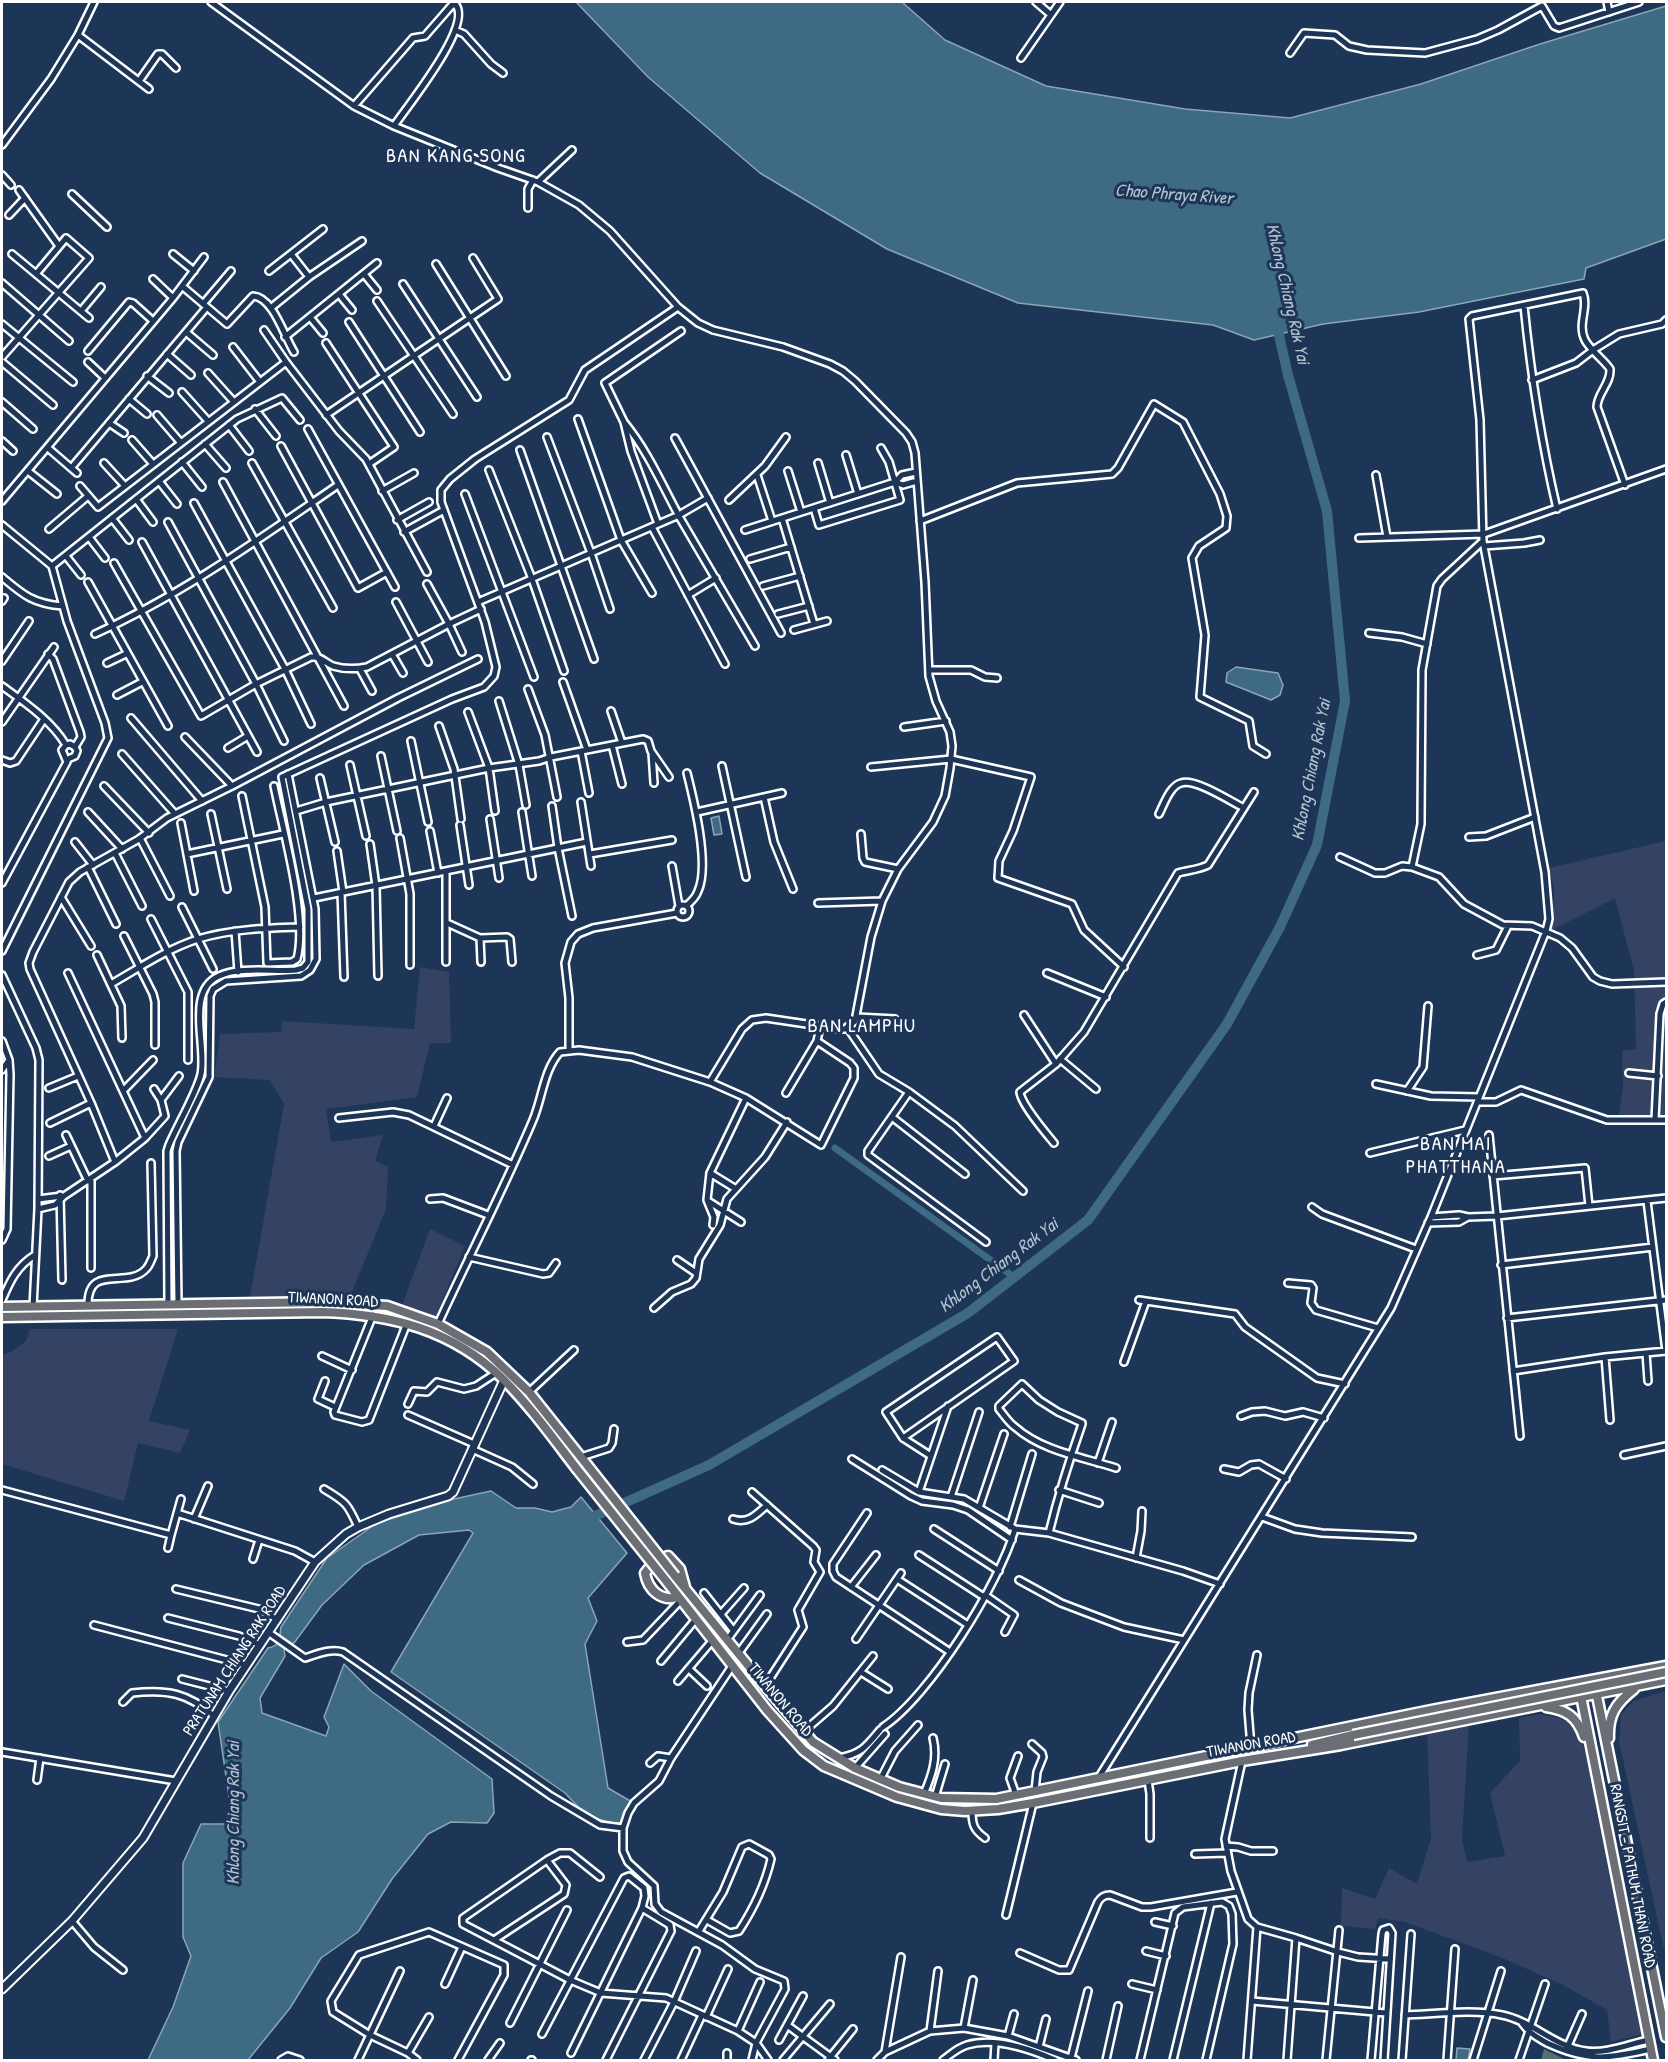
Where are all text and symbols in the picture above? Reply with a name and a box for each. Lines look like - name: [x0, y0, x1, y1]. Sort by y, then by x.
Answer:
- district label: BAN KANG SONG: [386, 145, 526, 169]
- water label: Chao Phraya River: [1114, 180, 1234, 210]
- water label: Khlong Chiang Rak Yai: [1260, 221, 1314, 367]
- water label: Khlong Chiang Rak Yai: [1288, 697, 1336, 843]
- district label: BAN LAMPHU: [807, 1015, 917, 1039]
- district label: BAN MAI PHATTHANA: [1406, 1133, 1506, 1180]
- water label: Khlong Chiang Rak Yai: [935, 1214, 1063, 1318]
- street label: TIWANON ROAD: [288, 1288, 378, 1312]
- street label: PRATUNAM CHIANG RAK ROAD: [179, 1582, 291, 1740]
- street label: TIWANON ROAD: [744, 1659, 816, 1741]
- street label: TIWANON ROAD: [1205, 1728, 1297, 1762]
- water label: Khlong Chiang Rak Yai: [223, 1741, 245, 1885]
- street label: RANGSIT - PATHUM THANI ROAD: [1605, 1783, 1659, 1969]

